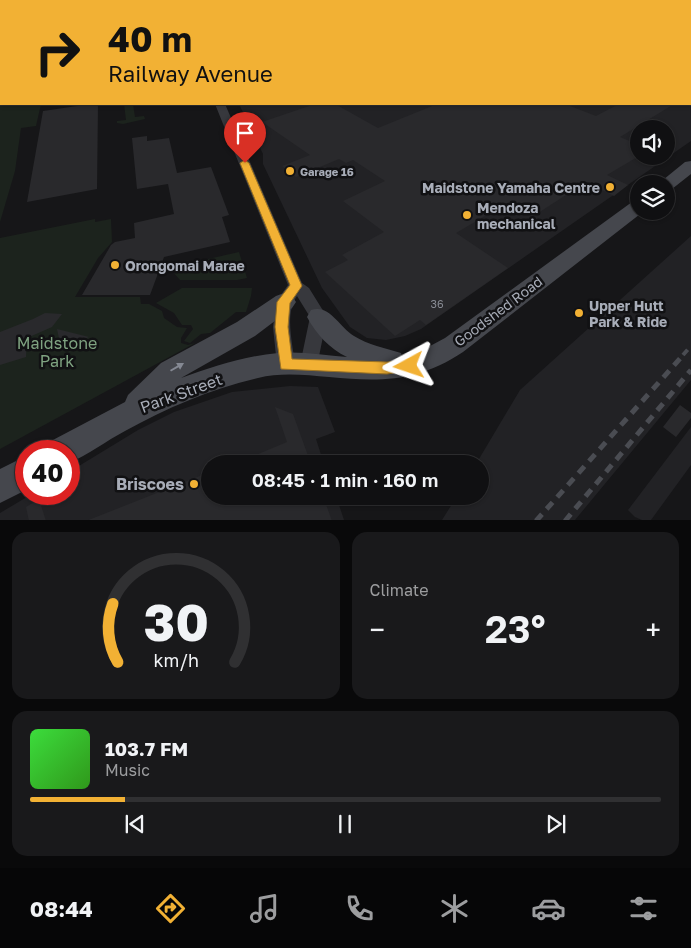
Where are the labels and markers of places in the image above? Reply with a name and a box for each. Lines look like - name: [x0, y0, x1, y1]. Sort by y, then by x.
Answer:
- pin: [224, 112, 266, 163]
- marker: Garage 16: [284, 165, 296, 177]
- place label: Garage 16: [300, 165, 354, 178]
- place label: Maidstone Yamaha Centre: [422, 179, 600, 196]
- marker: Maidstone Yamaha Centre: [604, 181, 616, 193]
- place label: Mendoza mechanical: [477, 199, 556, 232]
- marker: Mendoza mechanical: [461, 209, 473, 221]
- place label: Orongomai Marae: [125, 257, 245, 274]
- marker: Orongomai Marae: [109, 259, 121, 271]
- place label: Upper Hutt Park & Ride: [589, 297, 667, 330]
- marker: Upper Hutt Park & Ride: [573, 307, 585, 319]
- place label: Briscoes: [116, 474, 184, 494]
- marker: Briscoes: [188, 478, 200, 490]

